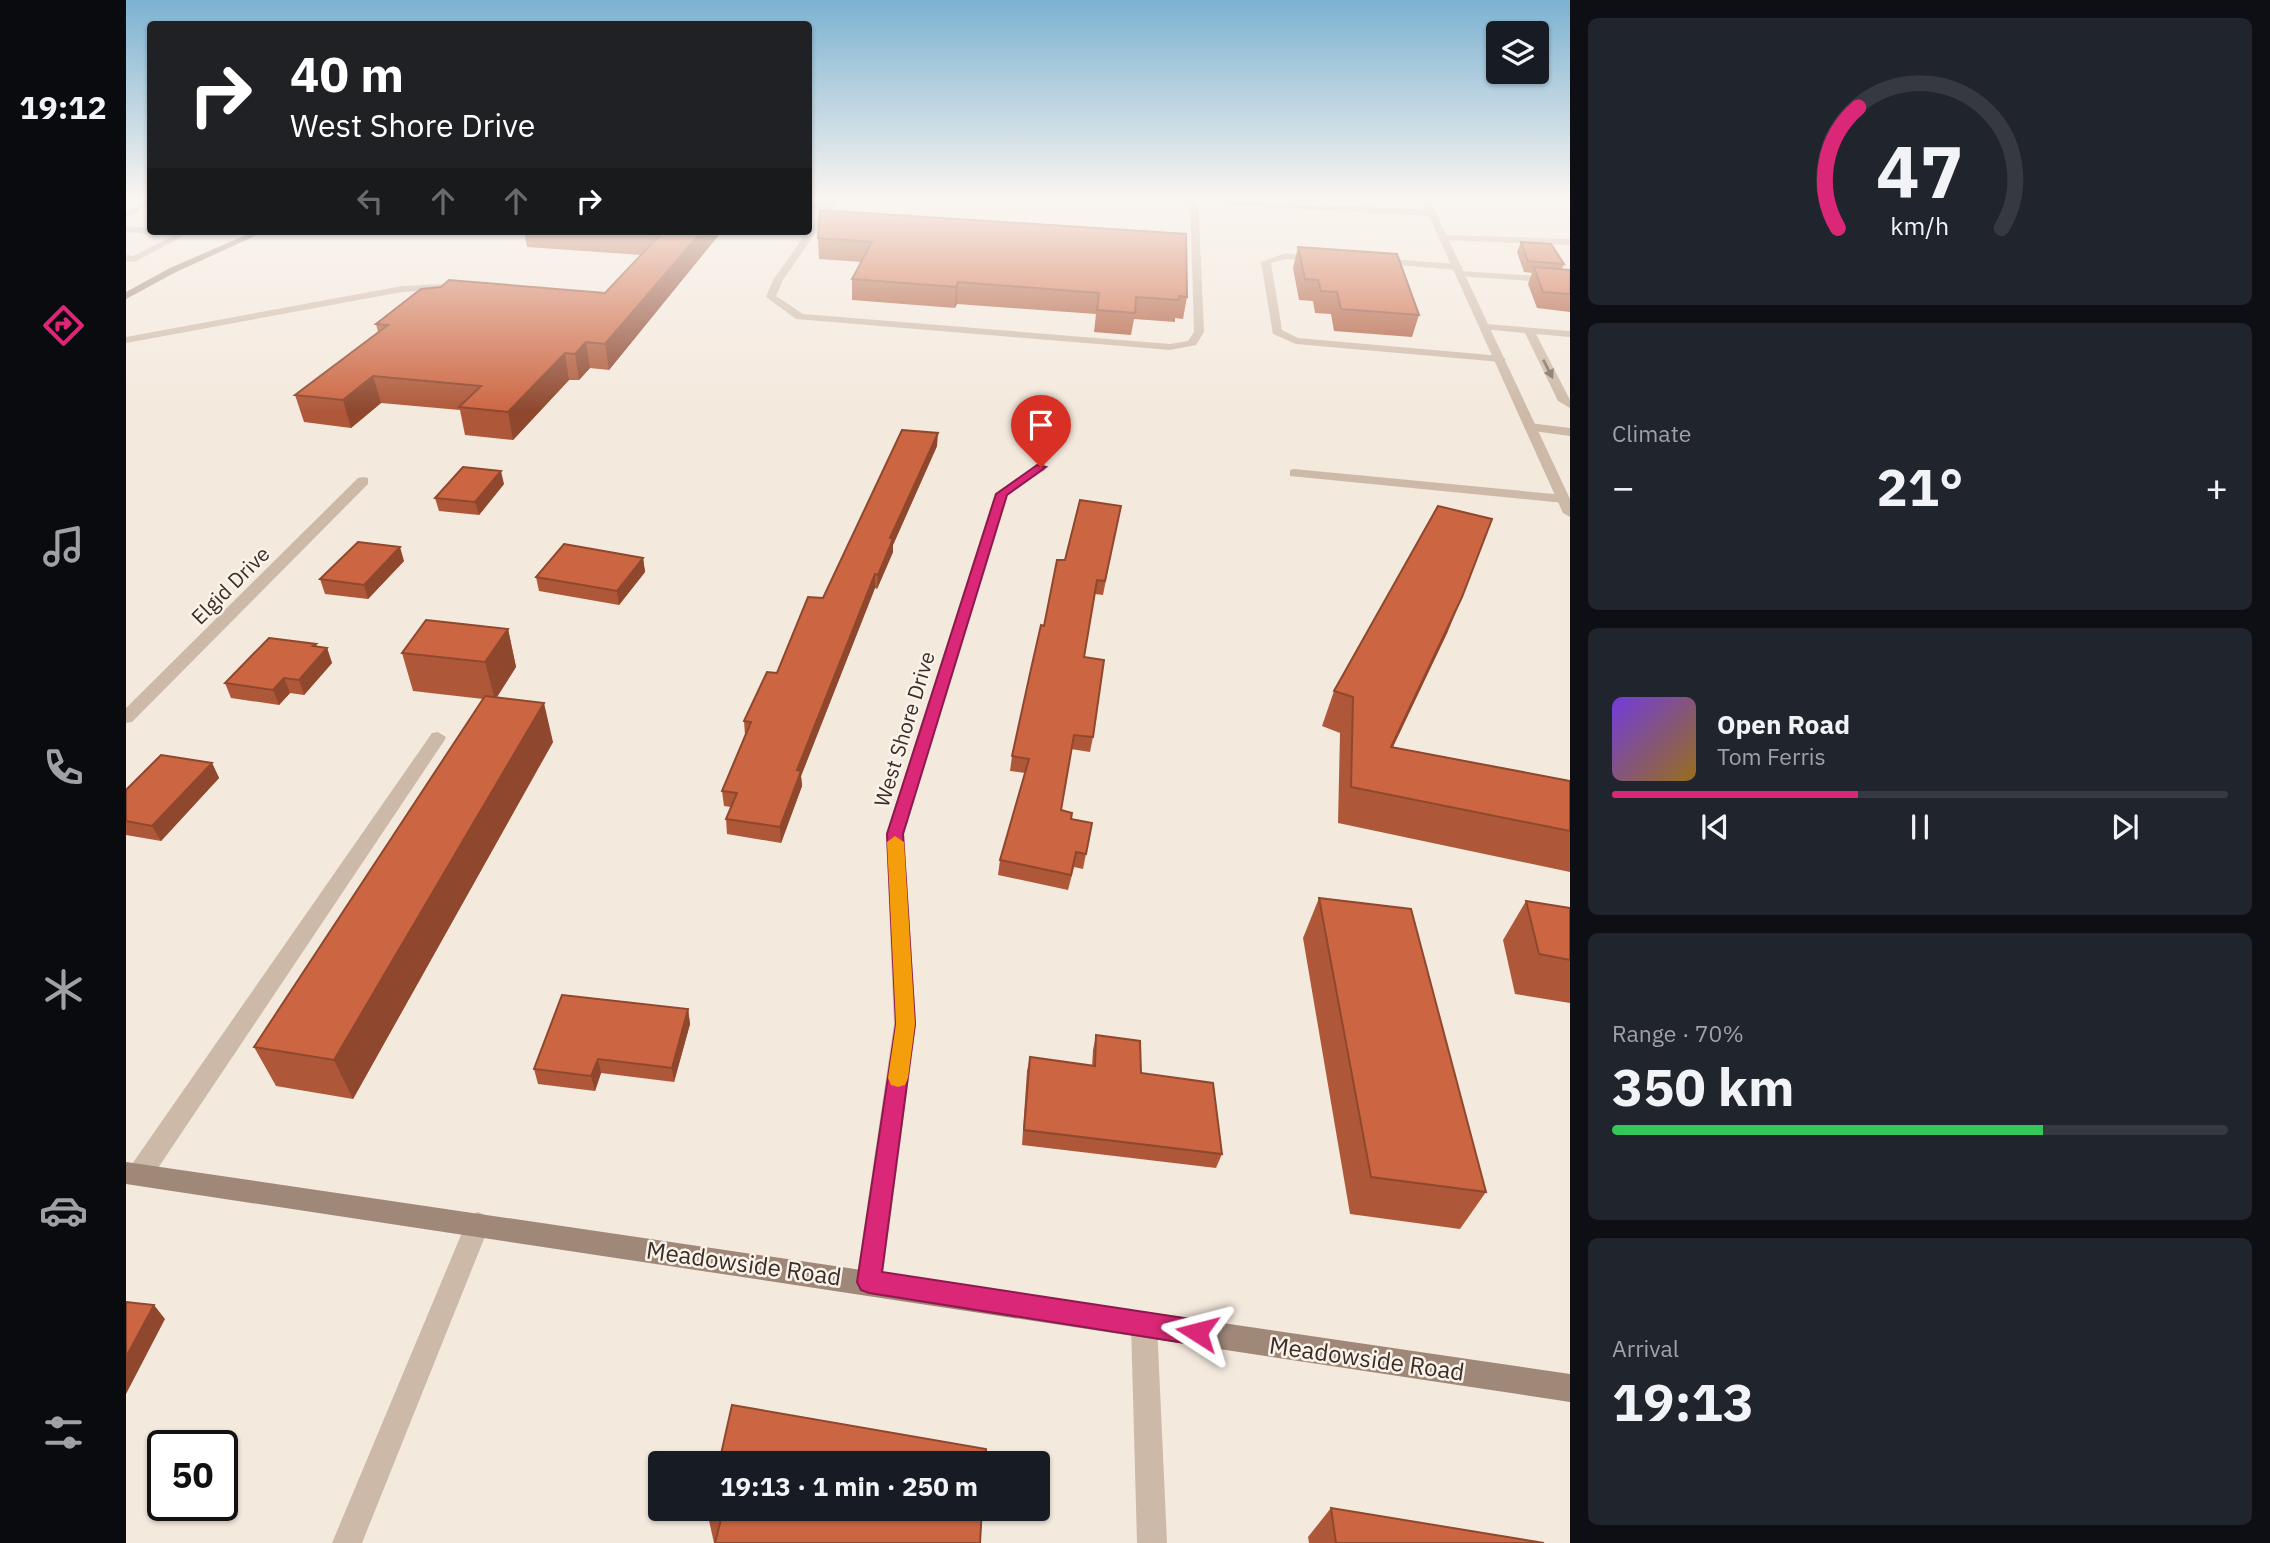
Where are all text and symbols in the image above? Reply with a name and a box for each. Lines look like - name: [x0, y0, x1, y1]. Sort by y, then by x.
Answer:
- map controls: [1486, 21, 1549, 84]
- button: layers: [1486, 21, 1549, 84]
- text: 40 m: [290, 42, 404, 105]
- icon: right: [175, 49, 266, 140]
- text: 19:12: [19, 86, 107, 128]
- text: West Shore Drive: [290, 104, 535, 146]
- text: 47: [1876, 123, 1964, 218]
- icon: left: [351, 182, 389, 220]
- icon: ahead: [424, 182, 462, 220]
- icon: ahead: [497, 182, 535, 220]
- icon: right: [570, 182, 608, 220]
- text: km/h: [1891, 208, 1949, 241]
- icon: directions: [39, 301, 88, 350]
- one-way arrow: [1543, 359, 1554, 379]
- pin: [1011, 395, 1071, 467]
- icon: arrive: [1022, 406, 1060, 444]
- text: Climate: [1612, 418, 1691, 448]
- text: 21°: [1877, 453, 1963, 520]
- text: −: [1612, 462, 1635, 511]
- text: +: [2205, 462, 2228, 511]
- icon: music: [39, 522, 88, 571]
- street label: Elgid Drive: [185, 540, 275, 630]
- street label: West Shore Drive: [867, 648, 941, 810]
- text: Open Road: [1717, 707, 1850, 741]
- text: Tom Ferris: [1717, 741, 1826, 771]
- icon: phone: [39, 743, 88, 792]
- icon: previous: [1696, 808, 1734, 846]
- icon: pause: [1901, 808, 1939, 846]
- icon: next: [2106, 808, 2144, 846]
- icon: climate: [39, 965, 88, 1014]
- text: Range · 70%: [1612, 1018, 1744, 1048]
- text: 350 km: [1612, 1053, 1794, 1120]
- icon: car: [39, 1186, 88, 1235]
- street label: Meadowside Road: [644, 1233, 844, 1293]
- position arrow: [1160, 1295, 1234, 1369]
- street label: Meadowside Road: [1267, 1328, 1467, 1388]
- text: Arrival: [1612, 1333, 1679, 1363]
- text: 19:13: [1612, 1368, 1754, 1435]
- icon: filters: [39, 1408, 88, 1457]
- speed limit sign: 50: [147, 1430, 238, 1521]
- text: 19:13 · 1 min · 250 m: [720, 1469, 978, 1503]

